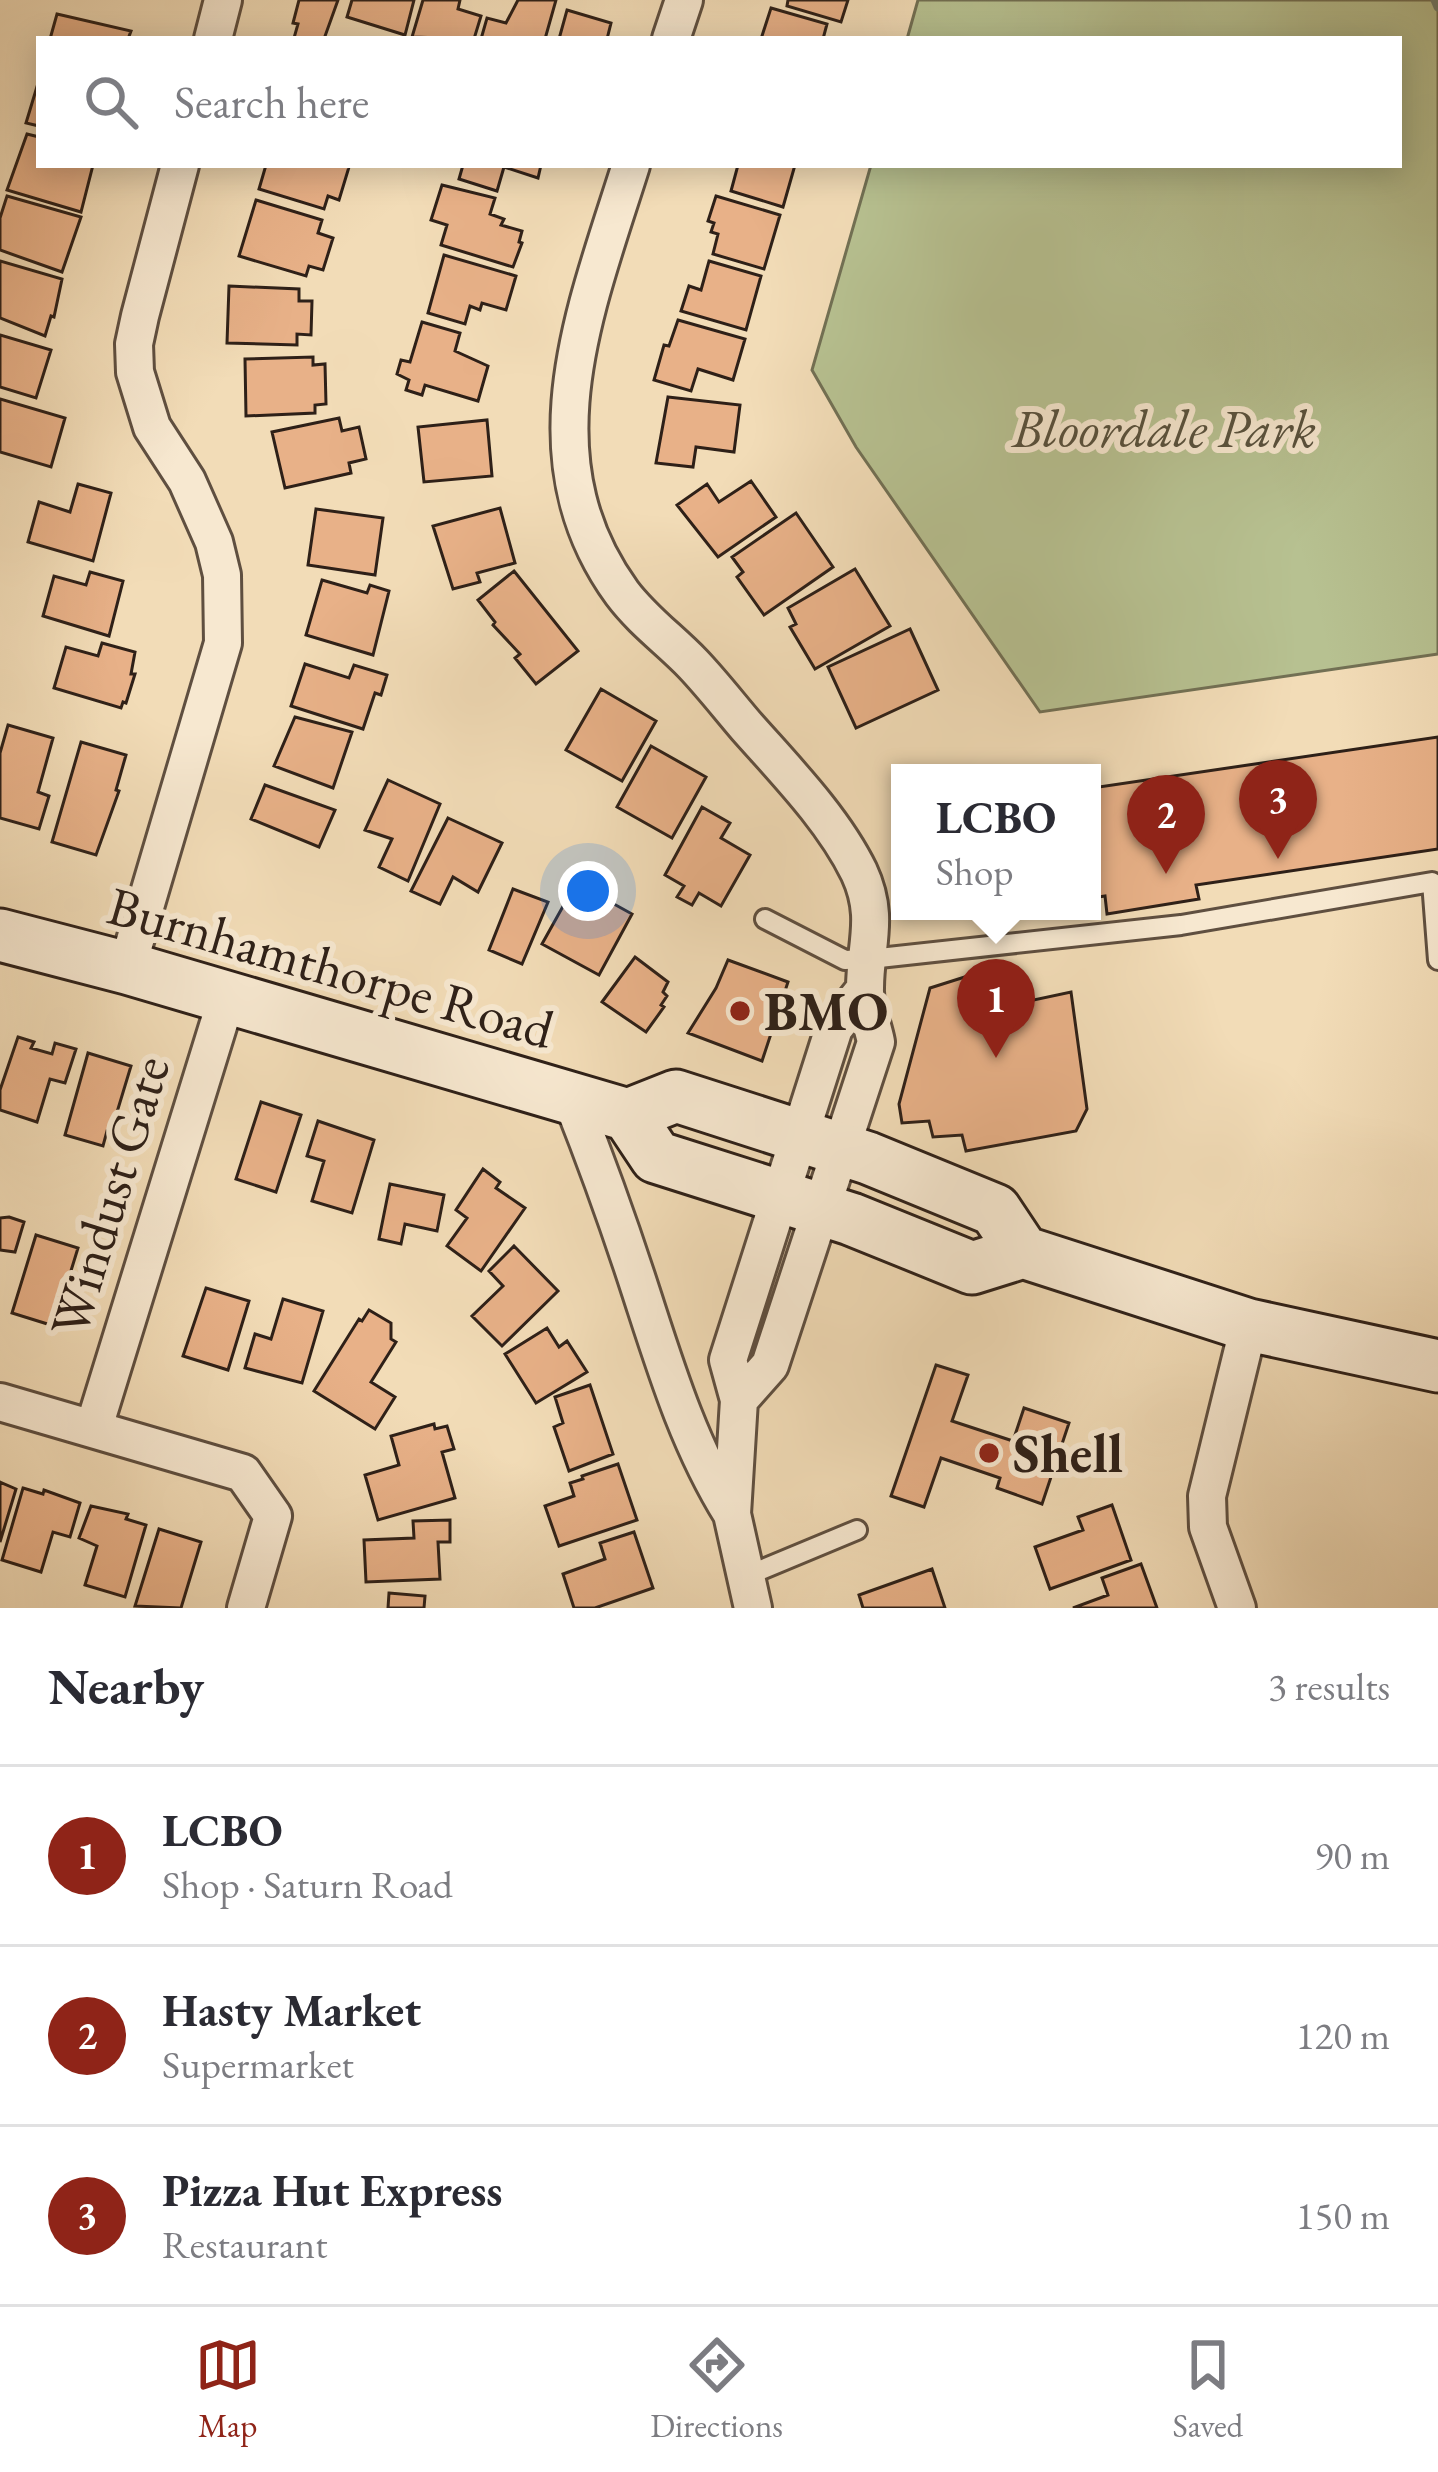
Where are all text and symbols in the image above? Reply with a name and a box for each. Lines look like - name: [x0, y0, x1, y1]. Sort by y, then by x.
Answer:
- search box: [36, 36, 1402, 168]
- icon: search: [78, 69, 144, 135]
- text: Search here: [174, 73, 369, 131]
- park label: Bloordale Park: [1010, 393, 1316, 463]
- pin: 3: [1239, 760, 1317, 859]
- popup: [891, 764, 1101, 920]
- pin: 2: [1127, 775, 1205, 874]
- text: LCBO: [936, 788, 1056, 846]
- text: Shop: [936, 846, 1013, 897]
- your location: [558, 861, 618, 921]
- street label: Burnhamthorpe Road: [100, 870, 563, 1064]
- pin: 1: [957, 959, 1035, 1058]
- place label: BMO: [764, 976, 888, 1046]
- marker: BMO: [727, 998, 753, 1024]
- street label: Windust Gate: [33, 1047, 185, 1345]
- place label: Shell: [1013, 1418, 1123, 1488]
- marker: Shell: [976, 1440, 1002, 1466]
- text: Nearby: [48, 1653, 204, 1719]
- text: 3 results: [1268, 1661, 1390, 1712]
- text: LCBO: [162, 1801, 283, 1859]
- text: 1: [77, 1830, 97, 1881]
- text: 90 m: [1314, 1830, 1390, 1881]
- text: Shop · Saturn Road: [162, 1859, 453, 1910]
- text: Hasty Market: [162, 1981, 421, 2039]
- text: 2: [77, 2010, 97, 2061]
- text: 120 m: [1296, 2010, 1390, 2061]
- text: Supermarket: [162, 2039, 354, 2090]
- text: Pizza Hut Express: [162, 2161, 503, 2219]
- text: 3: [77, 2190, 97, 2241]
- text: 150 m: [1296, 2190, 1390, 2241]
- text: Restaurant: [162, 2219, 327, 2270]
- tab: Map: [195, 2332, 261, 2447]
- tab: Directions: [650, 2332, 783, 2447]
- tab: Saved: [1173, 2332, 1243, 2447]

